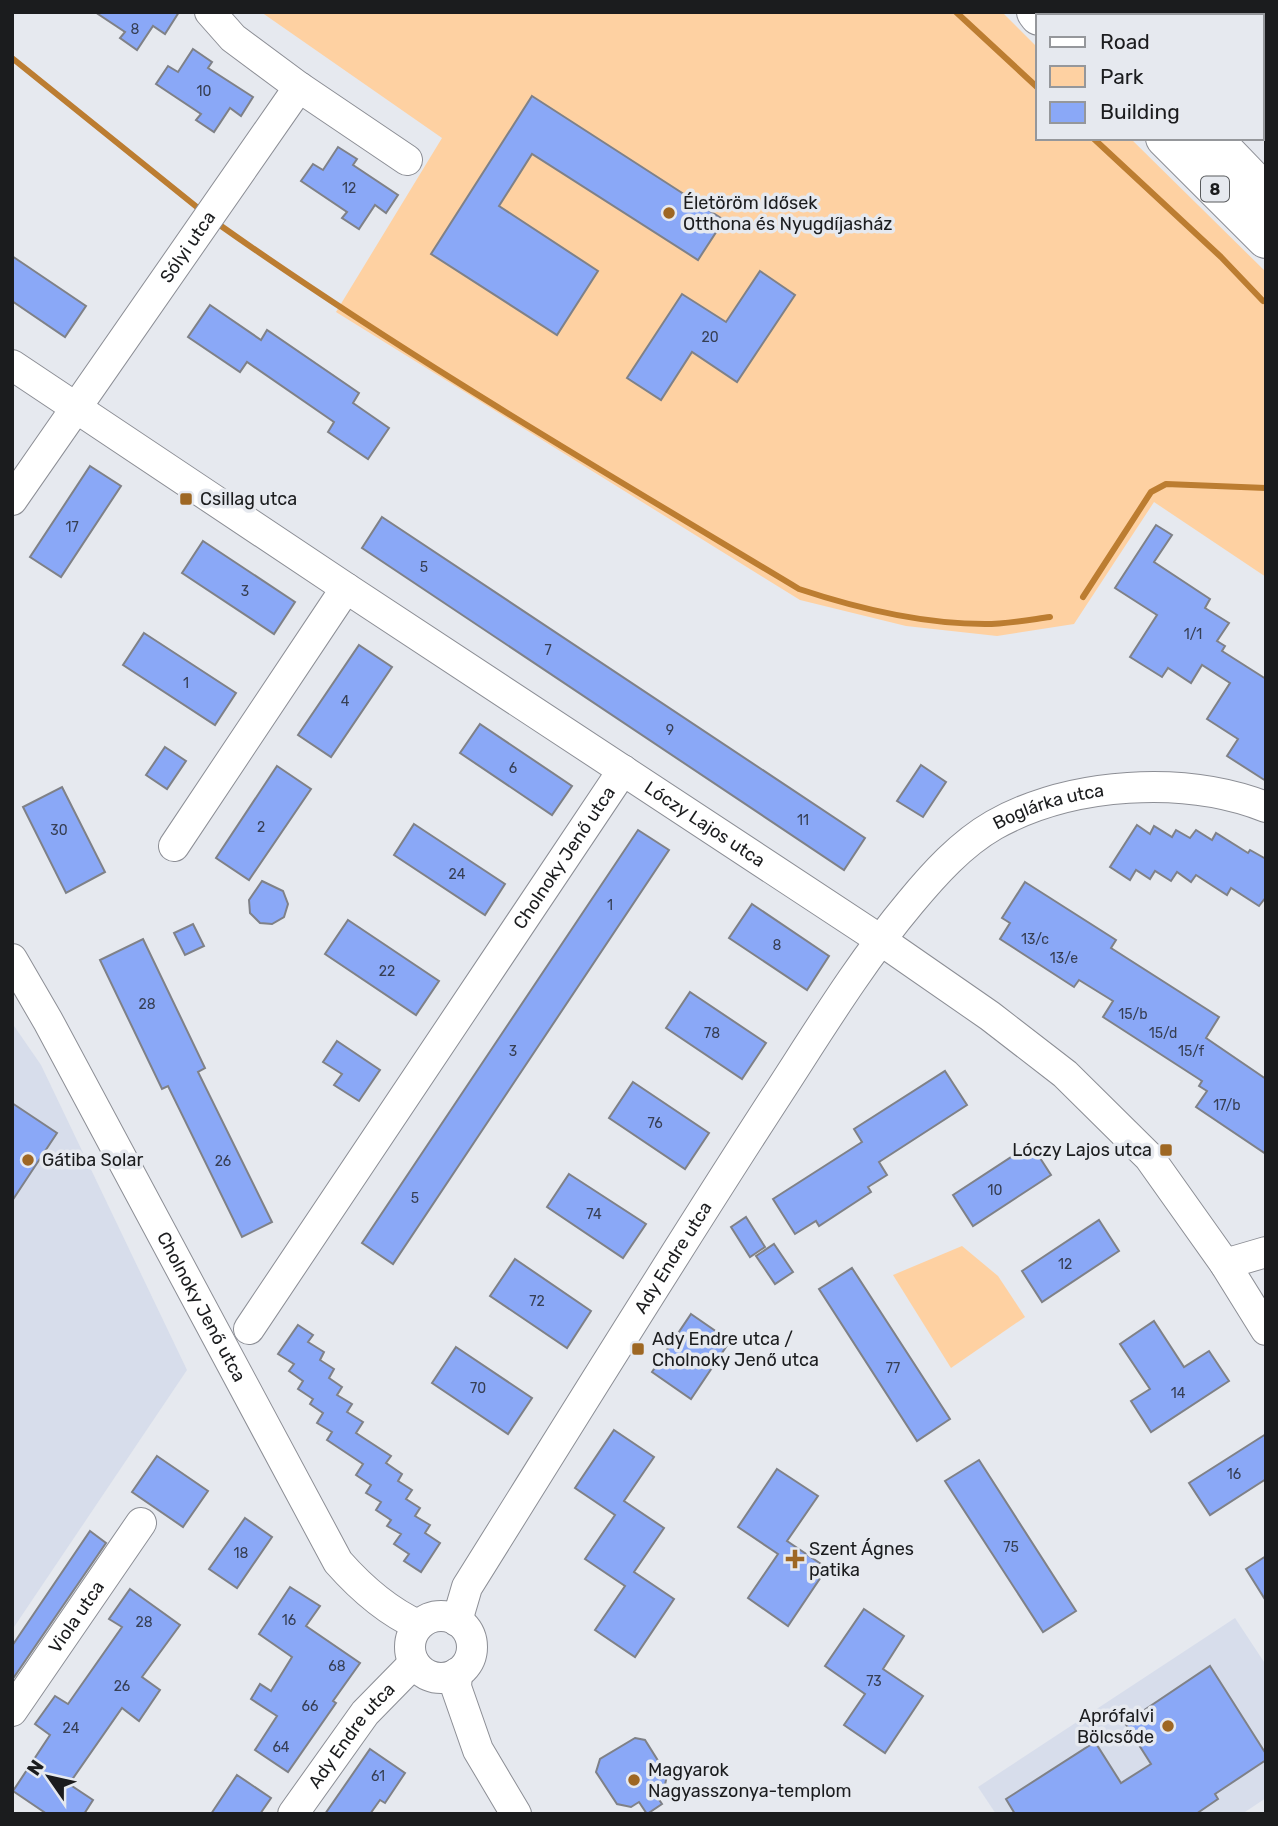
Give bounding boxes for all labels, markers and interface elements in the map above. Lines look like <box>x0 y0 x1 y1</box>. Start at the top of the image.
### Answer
legend <box>1036 14 1264 140</box>
house number: 8 <box>131 21 140 38</box>
text: Road <box>1100 29 1150 54</box>
text: Park <box>1100 64 1144 89</box>
house number: 10 <box>197 83 212 100</box>
text: Building <box>1100 99 1180 124</box>
road number: 8 <box>1201 176 1229 202</box>
house number: 12 <box>342 180 356 197</box>
place label: Életöröm Idősek Otthona és Nyugdíjasház <box>683 192 893 235</box>
marker: Életöröm Idősek Otthona és Nyugdíjasház <box>661 205 677 221</box>
street label: Sólyi utca <box>155 207 220 287</box>
house number: 20 <box>701 329 719 346</box>
place label: Csillag utca <box>200 488 297 510</box>
marker: Csillag utca <box>178 491 194 507</box>
house number: 17 <box>65 519 79 536</box>
house number: 5 <box>420 559 428 576</box>
house number: 3 <box>241 583 249 600</box>
house number: 1/1 <box>1184 626 1202 643</box>
house number: 7 <box>544 642 552 659</box>
house number: 1 <box>183 675 189 692</box>
house number: 4 <box>341 693 350 710</box>
house number: 9 <box>666 722 674 739</box>
house number: 6 <box>509 760 517 777</box>
street label: Lóczy Lajos utca <box>640 777 769 872</box>
street label: Boglárka utca <box>989 779 1105 835</box>
street label: Cholnoky Jenő utca <box>509 782 620 933</box>
house number: 11 <box>797 812 809 829</box>
house number: 2 <box>257 819 265 836</box>
house number: 30 <box>50 822 68 839</box>
house number: 24 <box>449 866 466 883</box>
house number: 1 <box>607 897 613 914</box>
house number: 13/c <box>1021 931 1049 948</box>
house number: 8 <box>773 937 782 954</box>
house number: 13/e <box>1050 950 1078 967</box>
house number: 22 <box>379 963 395 980</box>
house number: 28 <box>138 996 156 1013</box>
house number: 15/b <box>1118 1006 1148 1023</box>
house number: 78 <box>704 1025 720 1042</box>
house number: 15/d <box>1149 1025 1177 1042</box>
house number: 3 <box>509 1043 517 1060</box>
house number: 15/f <box>1178 1043 1205 1060</box>
house number: 17/b <box>1213 1097 1241 1114</box>
house number: 76 <box>647 1115 663 1132</box>
place label: Lóczy Lajos utca <box>1012 1139 1152 1161</box>
marker: Lóczy Lajos utca <box>1158 1142 1174 1158</box>
place label: Gátiba Solar <box>42 1149 143 1171</box>
marker: Gátiba Solar <box>20 1152 36 1168</box>
house number: 26 <box>215 1153 231 1170</box>
house number: 10 <box>988 1182 1003 1199</box>
house number: 5 <box>411 1190 419 1207</box>
street label: Ady Endre utca <box>630 1198 717 1318</box>
house number: 74 <box>586 1206 602 1223</box>
street label: Cholnoky Jenő utca <box>152 1228 250 1386</box>
house number: 12 <box>1058 1256 1072 1273</box>
house number: 72 <box>529 1293 545 1310</box>
place label: Ady Endre utca / Cholnoky Jenő utca <box>652 1328 819 1371</box>
marker: Ady Endre utca / Cholnoky Jenő utca <box>630 1341 646 1357</box>
house number: 77 <box>886 1360 900 1377</box>
house number: 70 <box>470 1380 486 1397</box>
house number: 14 <box>1171 1385 1186 1402</box>
house number: 16 <box>1227 1466 1241 1483</box>
place label: Szent Ágnes patika <box>809 1538 914 1581</box>
house number: 75 <box>1003 1539 1019 1556</box>
house number: 18 <box>234 1545 249 1562</box>
marker: Szent Ágnes patika <box>787 1551 803 1567</box>
street label: Viola utca <box>44 1577 109 1657</box>
house number: 16 <box>282 1612 296 1629</box>
house number: 28 <box>135 1614 153 1631</box>
house number: 68 <box>328 1658 346 1675</box>
house number: 73 <box>866 1673 882 1690</box>
house number: 26 <box>114 1678 130 1695</box>
street label: Ady Endre utca <box>304 1678 399 1793</box>
house number: 66 <box>302 1698 318 1715</box>
place label: Aprófalvi Bölcsőde <box>1077 1705 1154 1748</box>
marker: Aprófalvi Bölcsőde <box>1160 1718 1176 1734</box>
house number: 24 <box>63 1720 80 1737</box>
house number: 64 <box>272 1739 290 1756</box>
north arrow <box>14 1742 84 1812</box>
text: N <box>22 1756 49 1780</box>
place label: Magyarok Nagyasszonya-templom <box>648 1759 852 1802</box>
house number: 61 <box>371 1768 385 1785</box>
marker: Magyarok Nagyasszonya-templom <box>626 1772 642 1788</box>

